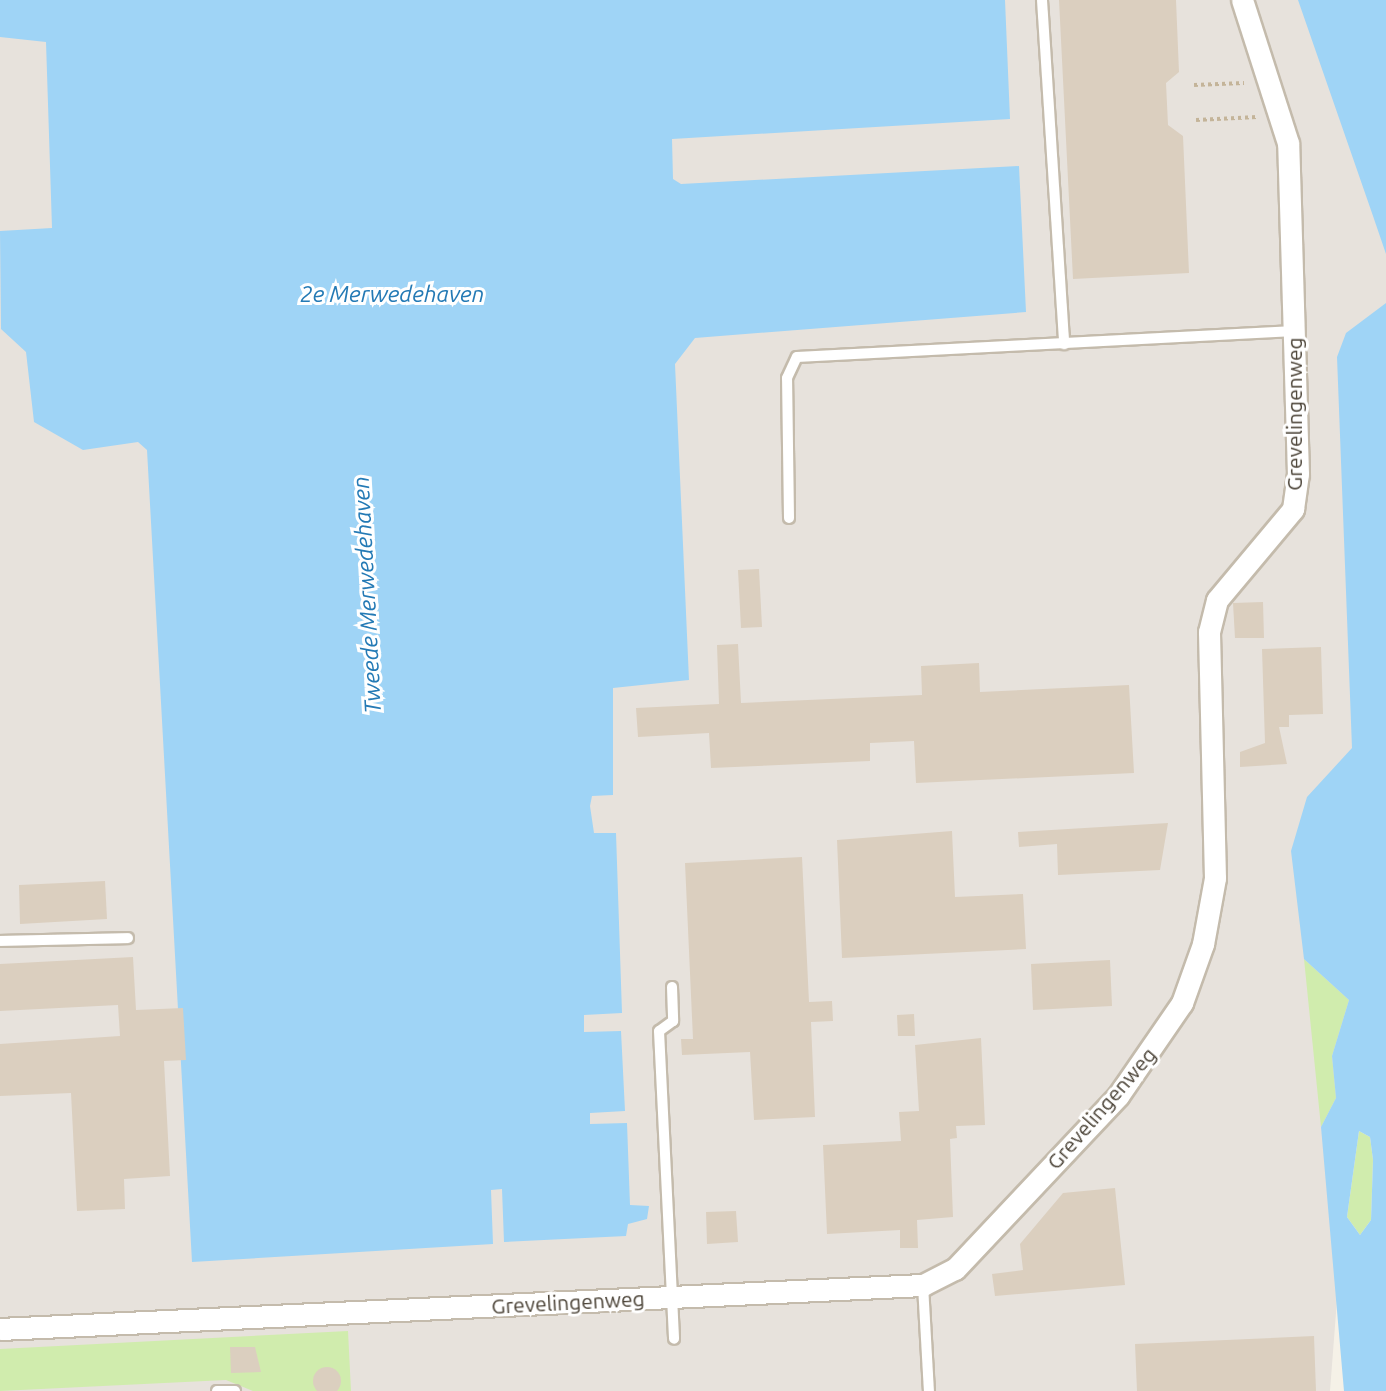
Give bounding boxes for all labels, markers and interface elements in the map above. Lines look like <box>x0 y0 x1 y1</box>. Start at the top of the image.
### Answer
water label: 2e Merwedehaven <box>300 280 484 308</box>
street label: Grevelingenweg <box>1281 337 1307 491</box>
water label: Tweede Merwedehaven <box>347 476 387 714</box>
street label: Grevelingenweg <box>1041 1042 1161 1174</box>
street label: Grevelingenweg <box>491 1285 645 1319</box>

